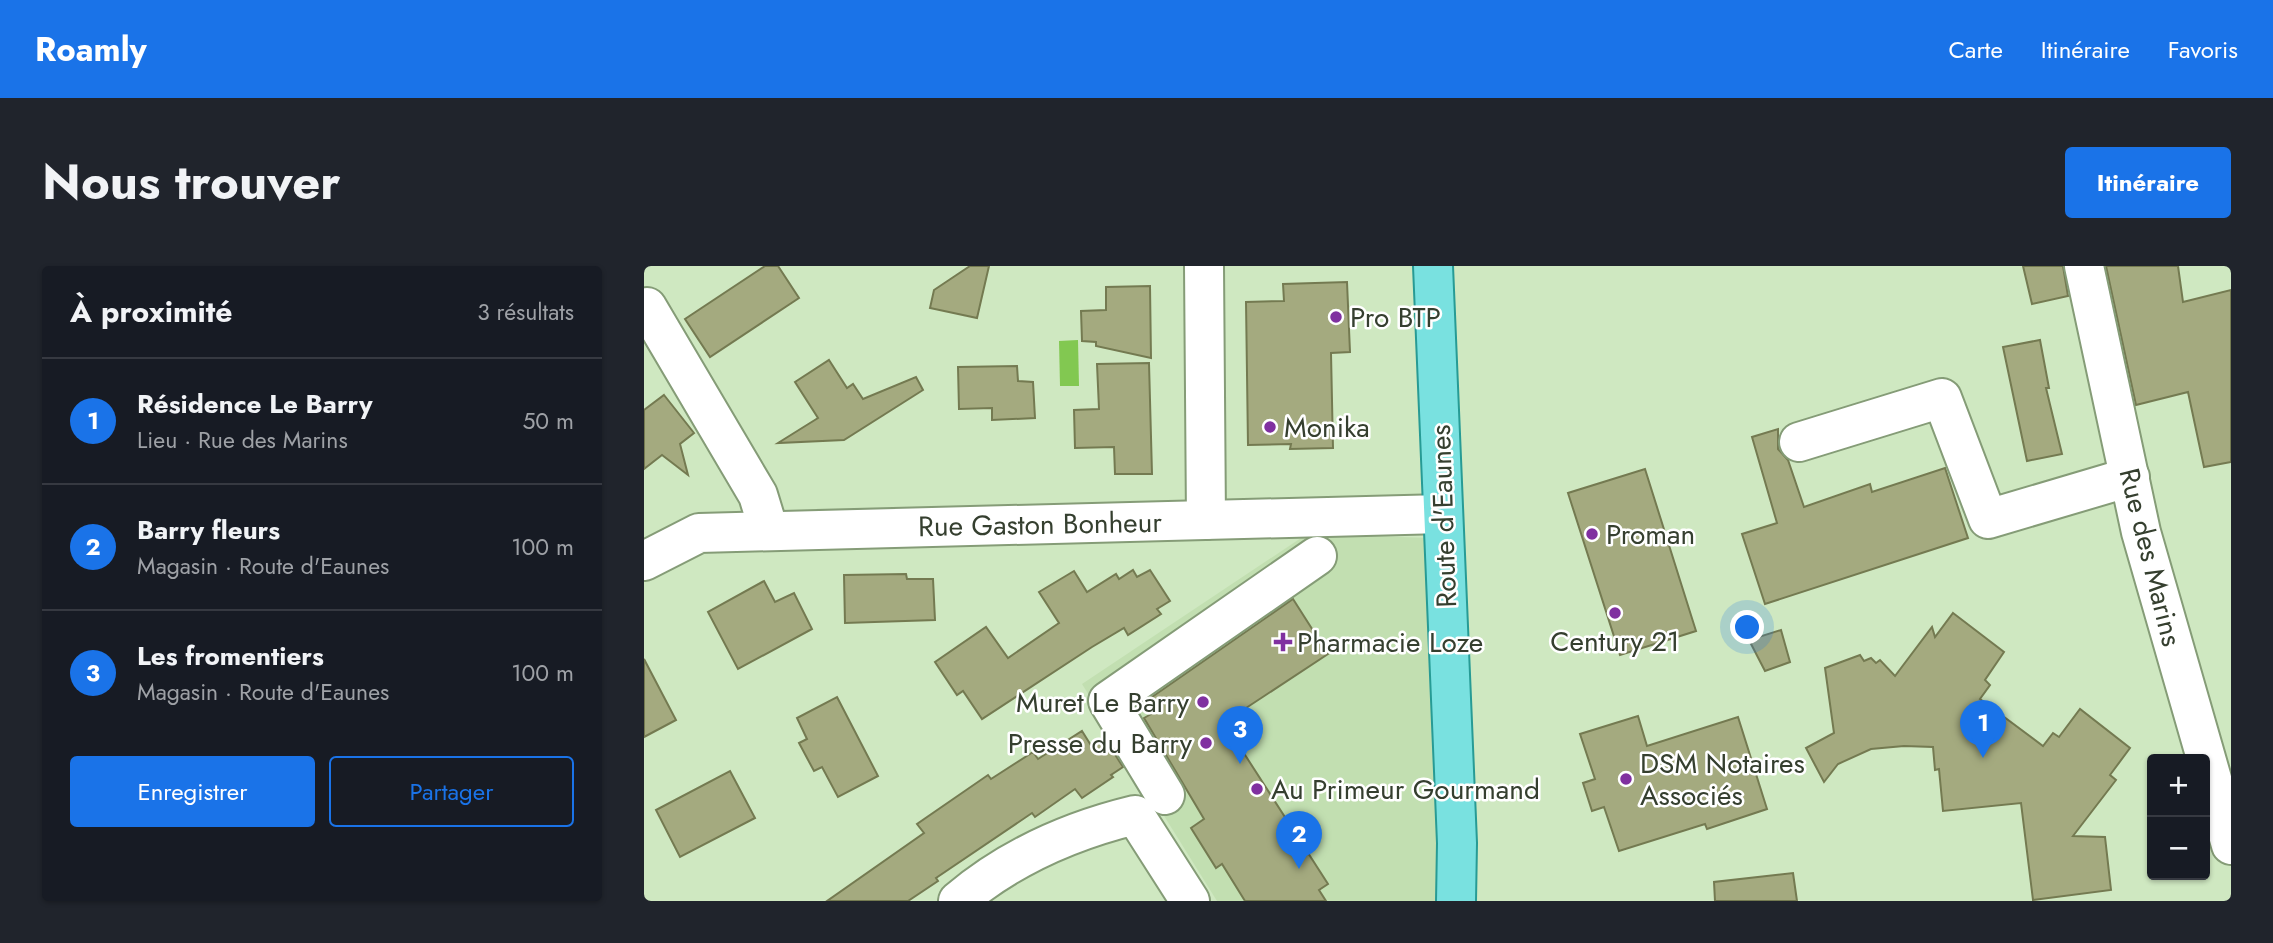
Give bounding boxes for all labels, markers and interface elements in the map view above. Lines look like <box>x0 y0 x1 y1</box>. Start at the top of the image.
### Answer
text: Roamly <box>35 26 147 73</box>
text: Carte <box>1948 32 2003 67</box>
text: Itinéraire <box>2041 32 2130 67</box>
text: Favoris <box>2168 32 2238 67</box>
text: Nous trouver <box>42 147 340 217</box>
button: Itinéraire <box>2065 147 2231 218</box>
text: À proximité <box>70 290 233 333</box>
text: 3 résultats <box>477 295 574 329</box>
place label: Pro BTP <box>1350 297 1441 338</box>
marker: Pro BTP <box>1328 309 1344 325</box>
text: Résidence Le Barry <box>137 385 373 423</box>
text: 1 <box>87 404 99 438</box>
text: 50 m <box>522 404 574 438</box>
place label: Monika <box>1284 407 1370 448</box>
marker: Monika <box>1262 419 1278 435</box>
text: Lieu · Rue des Marins <box>137 423 348 457</box>
street label: Route d'Eaunes <box>1420 424 1467 608</box>
street label: Rue des Marins <box>2109 464 2192 651</box>
street label: Rue Gaston Bonheur <box>918 502 1163 547</box>
text: Barry fleurs <box>137 511 280 549</box>
place label: Proman <box>1606 514 1695 555</box>
marker: Proman <box>1584 526 1600 542</box>
text: 2 <box>85 530 101 564</box>
text: 100 m <box>511 530 574 564</box>
text: Magasin · Route d'Eaunes <box>137 549 389 583</box>
marker: Century 21 <box>1607 605 1623 621</box>
your location <box>1730 610 1764 644</box>
place label: Century 21 <box>1550 621 1680 662</box>
place label: Pharmacie Loze <box>1297 622 1483 663</box>
marker: Pharmacie Loze <box>1275 634 1291 650</box>
text: Les fromentiers <box>137 637 324 675</box>
text: 3 <box>86 656 100 690</box>
text: 100 m <box>511 656 574 690</box>
text: Magasin · Route d'Eaunes <box>137 675 389 709</box>
place label: Muret Le Barry <box>1016 682 1190 723</box>
marker: Muret Le Barry <box>1195 694 1211 710</box>
pin: 1 <box>1960 700 2006 758</box>
pin: 3 <box>1217 706 1263 764</box>
place label: Presse du Barry <box>1008 723 1193 764</box>
marker: Presse du Barry <box>1198 735 1214 751</box>
place label: DSM Notaires Associés <box>1640 743 1805 816</box>
map controls <box>2147 754 2210 880</box>
button: + <box>2147 754 2210 817</box>
button: Enregistrer <box>70 756 315 827</box>
button: Partager <box>329 756 574 827</box>
place label: Au Primeur Gourmand <box>1271 769 1540 810</box>
marker: DSM Notaires Associés <box>1618 771 1634 787</box>
marker: Au Primeur Gourmand <box>1249 781 1265 797</box>
pin: 2 <box>1276 811 1322 869</box>
button: − <box>2147 817 2210 880</box>

